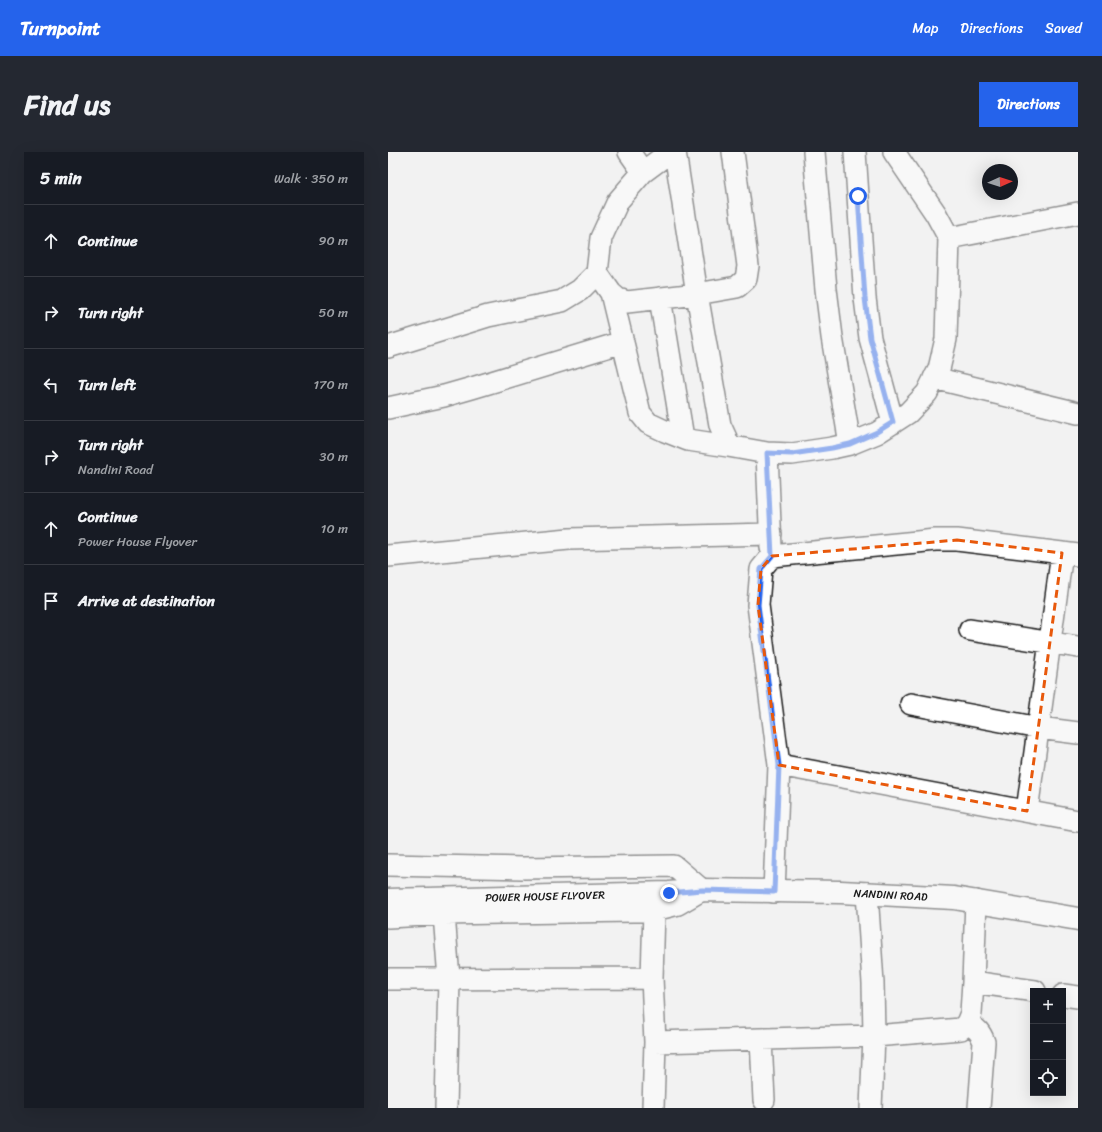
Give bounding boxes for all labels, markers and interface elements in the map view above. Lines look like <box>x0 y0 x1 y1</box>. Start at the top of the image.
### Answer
text: Turnpoint <box>20 12 101 45</box>
text: Map <box>912 16 938 41</box>
text: Directions <box>960 16 1023 41</box>
text: Saved <box>1045 16 1082 41</box>
text: Find us <box>24 80 111 129</box>
button: Directions <box>979 82 1078 127</box>
text: 5 min <box>40 163 82 193</box>
north arrow <box>982 164 1018 200</box>
text: Walk · 350 m <box>274 167 348 190</box>
route start <box>849 187 867 205</box>
text: Continue <box>78 228 138 254</box>
text: 90 m <box>318 229 348 252</box>
icon: ahead <box>40 230 62 252</box>
text: Turn right <box>78 300 143 326</box>
text: 50 m <box>318 301 348 324</box>
icon: right <box>40 302 62 324</box>
text: Turn left <box>78 372 136 398</box>
text: 170 m <box>313 373 348 396</box>
icon: left <box>40 374 62 396</box>
text: Turn right <box>78 432 143 458</box>
text: 30 m <box>319 445 348 468</box>
icon: right <box>40 446 62 468</box>
text: Nandini Road <box>78 458 153 481</box>
text: Continue <box>78 504 138 530</box>
text: 10 m <box>321 517 348 540</box>
icon: ahead <box>40 518 62 540</box>
text: Power House Flyover <box>78 530 197 553</box>
text: Arrive at destination <box>78 588 215 614</box>
icon: arrive <box>40 590 62 612</box>
route end <box>660 884 678 902</box>
street label: NANDINI ROAD <box>853 884 929 907</box>
street label: POWER HOUSE FLYOVER <box>485 886 605 908</box>
map controls <box>1030 988 1066 1096</box>
button: + <box>1030 988 1066 1024</box>
button: − <box>1030 1024 1066 1060</box>
button: locate <box>1030 1060 1066 1096</box>

